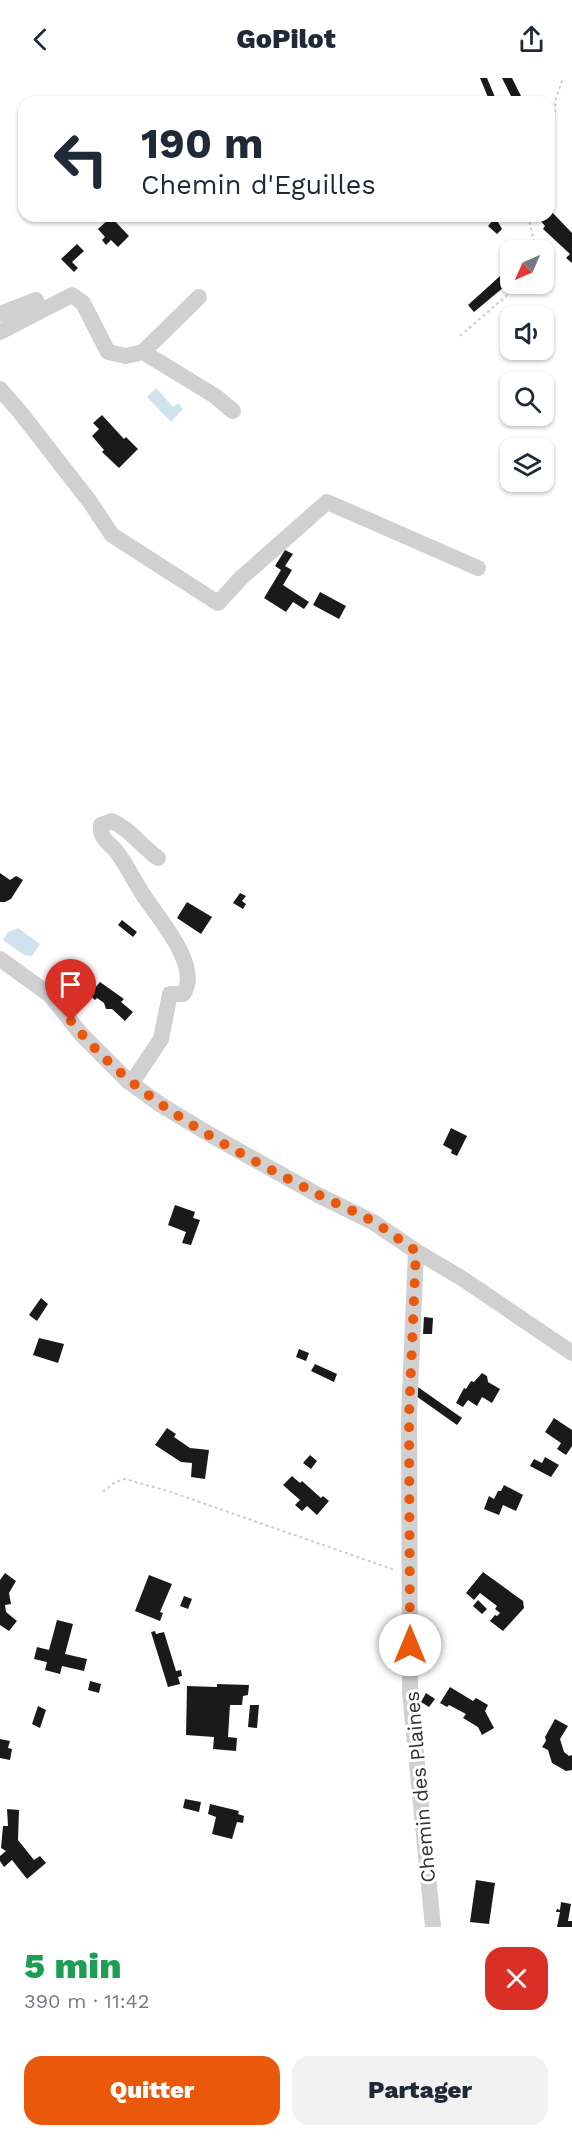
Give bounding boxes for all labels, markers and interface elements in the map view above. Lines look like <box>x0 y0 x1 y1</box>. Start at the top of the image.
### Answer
icon: back <box>24 23 57 56</box>
text: GoPilot <box>236 23 336 55</box>
icon: share <box>515 23 548 56</box>
text: 190 m <box>141 119 264 168</box>
icon: left <box>42 120 120 198</box>
text: Chemin d'Eguilles <box>141 169 376 201</box>
north arrow <box>500 240 554 294</box>
map controls <box>500 240 554 492</box>
button: sound <box>500 306 554 360</box>
button: search <box>500 372 554 426</box>
button: layers <box>500 438 554 492</box>
pin <box>45 959 96 1021</box>
icon: arrive <box>54 968 87 1001</box>
position arrow <box>378 1613 442 1677</box>
street label: Chemin des Plaines <box>400 1690 440 1884</box>
text: 5 min <box>24 1945 121 1987</box>
button: close <box>485 1947 548 2010</box>
text: 390 m · 11:42 <box>24 1989 149 2013</box>
button: Quitter <box>24 2056 280 2125</box>
button: Partager <box>292 2056 548 2125</box>

